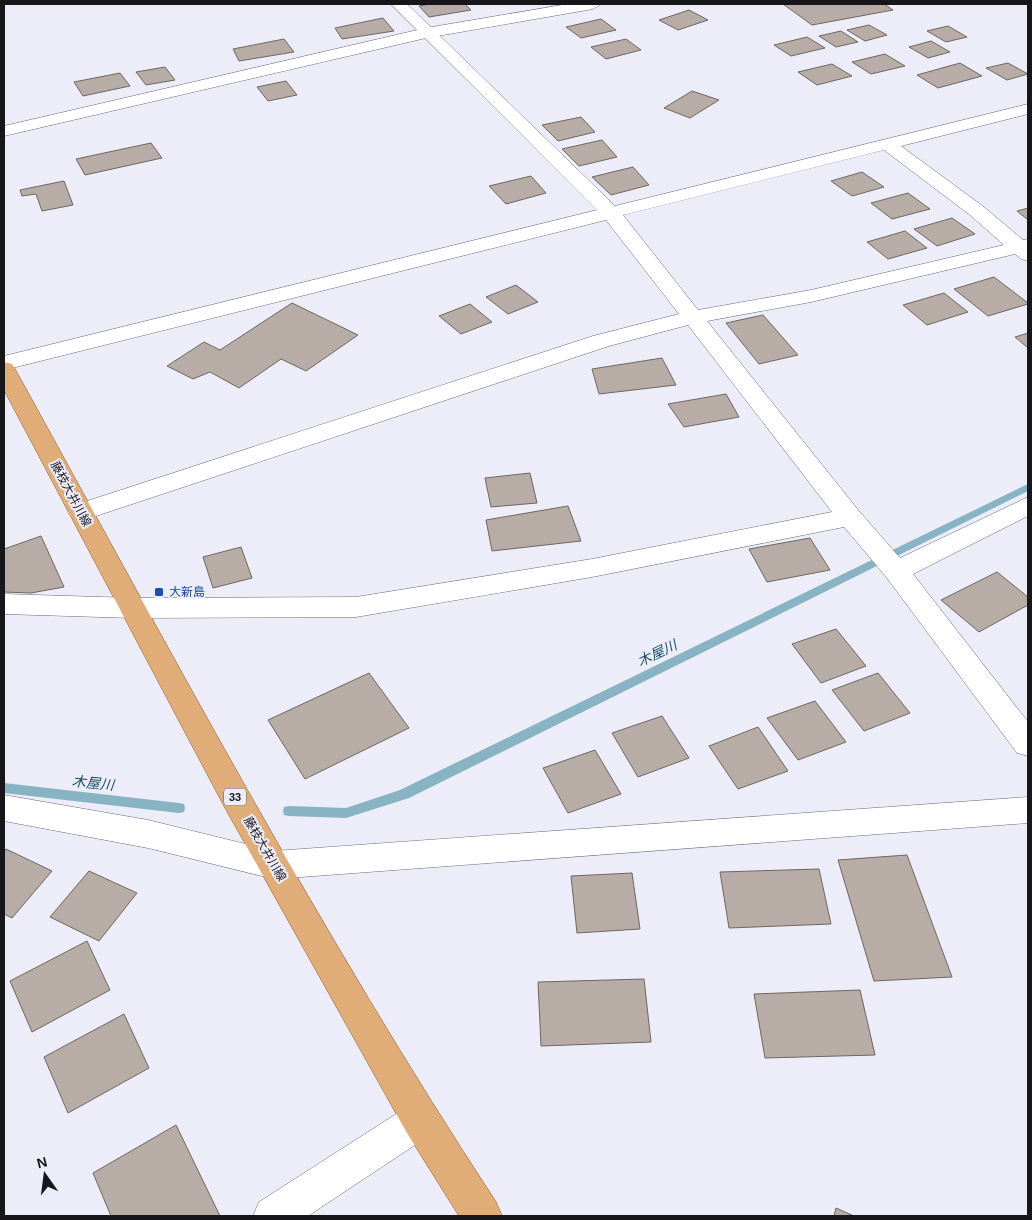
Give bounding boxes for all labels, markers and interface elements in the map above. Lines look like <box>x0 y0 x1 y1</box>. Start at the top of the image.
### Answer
street label: 藤枝大井川線 <box>48 459 94 529</box>
place label: 大新島 <box>169 585 205 599</box>
marker: 大新島 <box>153 586 165 598</box>
water label: 木屋川 <box>635 636 681 669</box>
water label: 木屋川 <box>71 773 117 793</box>
road number: 33 <box>224 789 246 806</box>
street label: 藤枝大井川線 <box>241 814 289 884</box>
north arrow <box>20 1150 70 1200</box>
text: N <box>35 1153 49 1171</box>

